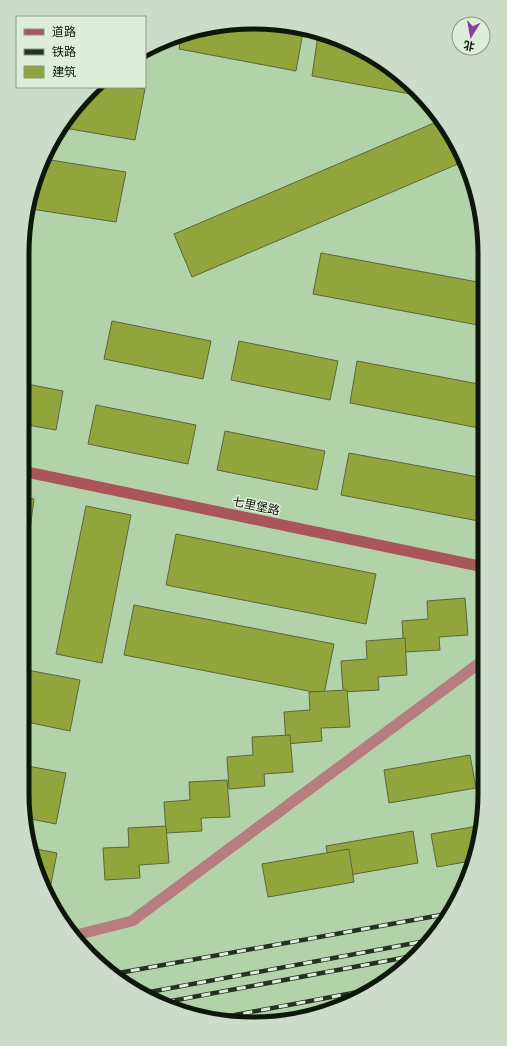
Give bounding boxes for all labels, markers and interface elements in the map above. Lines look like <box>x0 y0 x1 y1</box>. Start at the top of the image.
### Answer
legend <box>16 16 146 88</box>
north arrow <box>451 16 491 56</box>
text: 道路 <box>52 24 76 40</box>
text: 北 <box>462 38 476 54</box>
text: 铁路 <box>52 44 76 60</box>
text: 建筑 <box>52 64 76 80</box>
street label: 七里堡路 <box>231 493 281 519</box>

